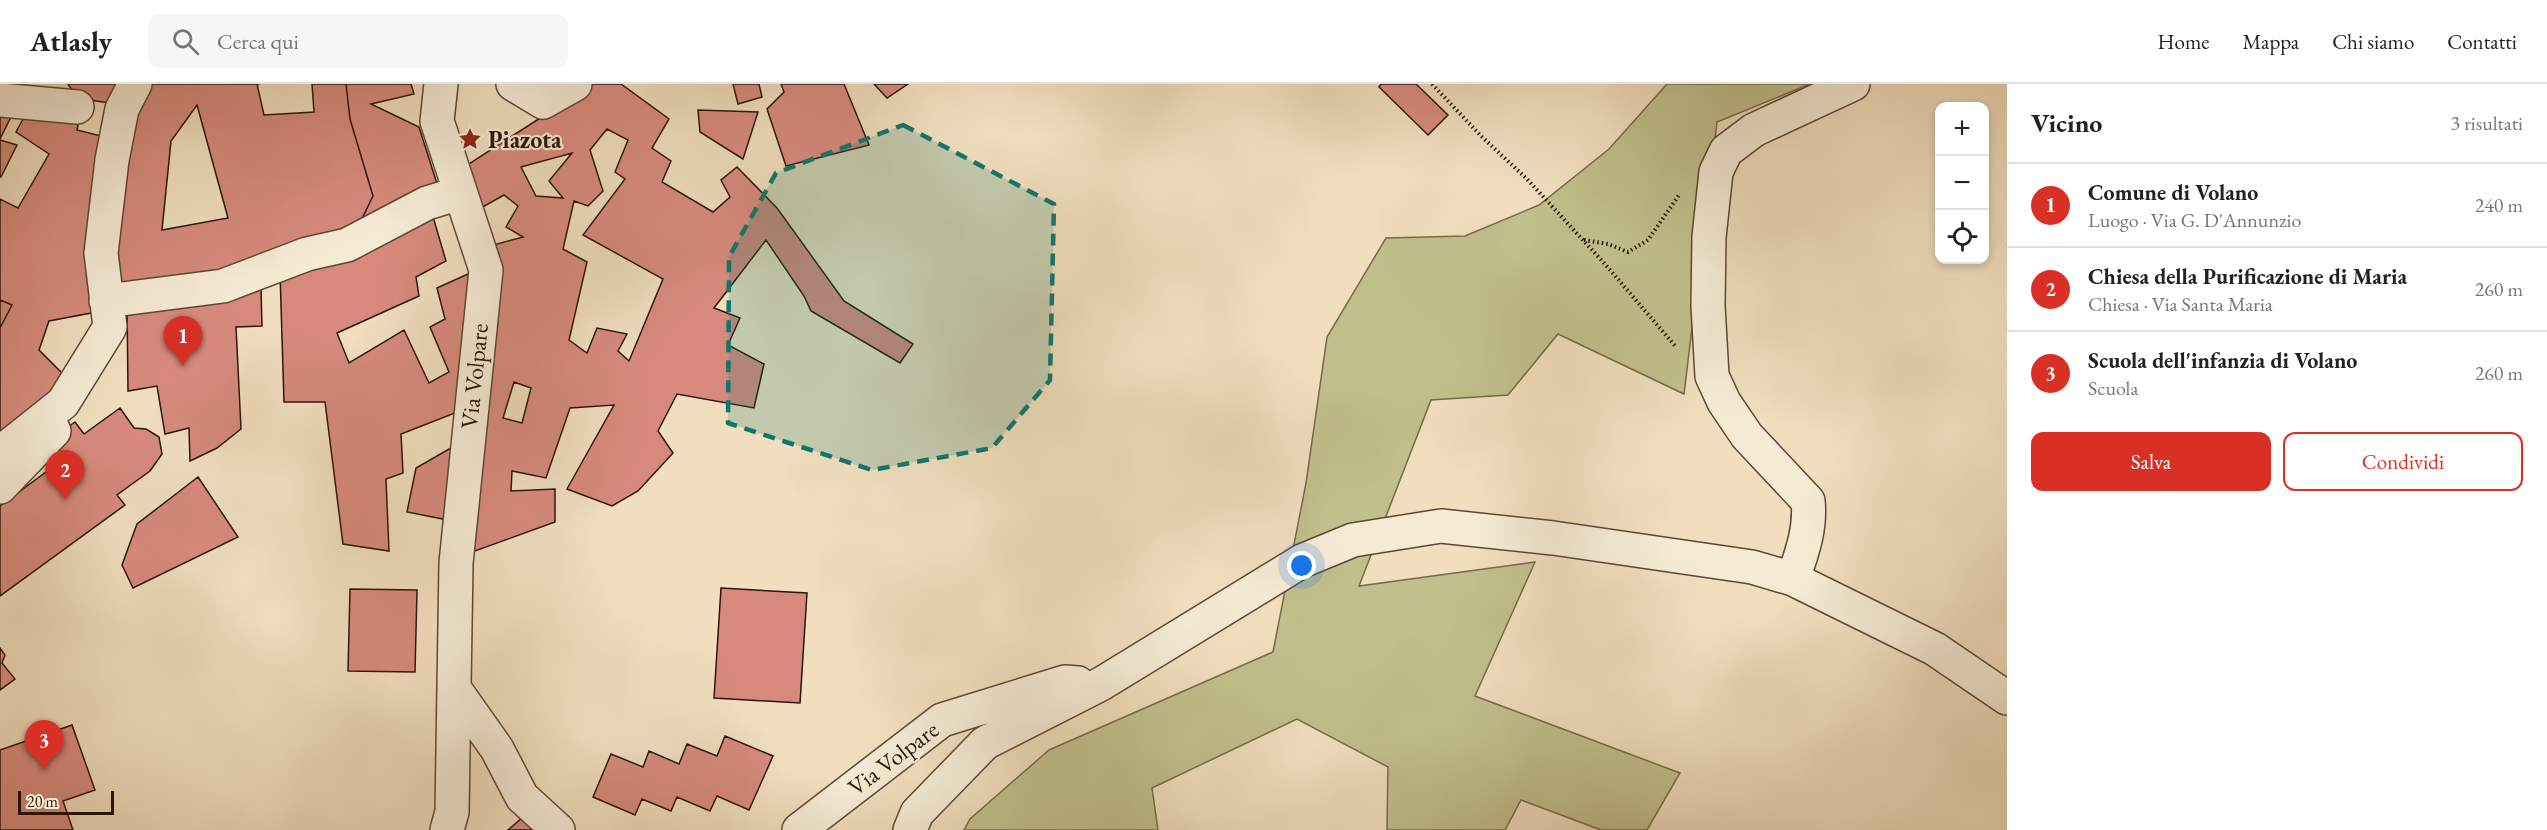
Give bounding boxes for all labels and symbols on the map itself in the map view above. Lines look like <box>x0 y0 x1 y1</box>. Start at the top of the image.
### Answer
place label: Piazota <box>488 124 562 155</box>
place icon: Piazota <box>457 126 483 152</box>
pin: 1 <box>164 316 202 366</box>
street label: Via Volpare <box>453 322 495 430</box>
pin: 2 <box>46 450 84 500</box>
your location <box>1287 551 1316 580</box>
street label: Via Volpare <box>841 714 945 802</box>
pin: 3 <box>24 720 63 770</box>
scale bar <box>18 788 114 816</box>

